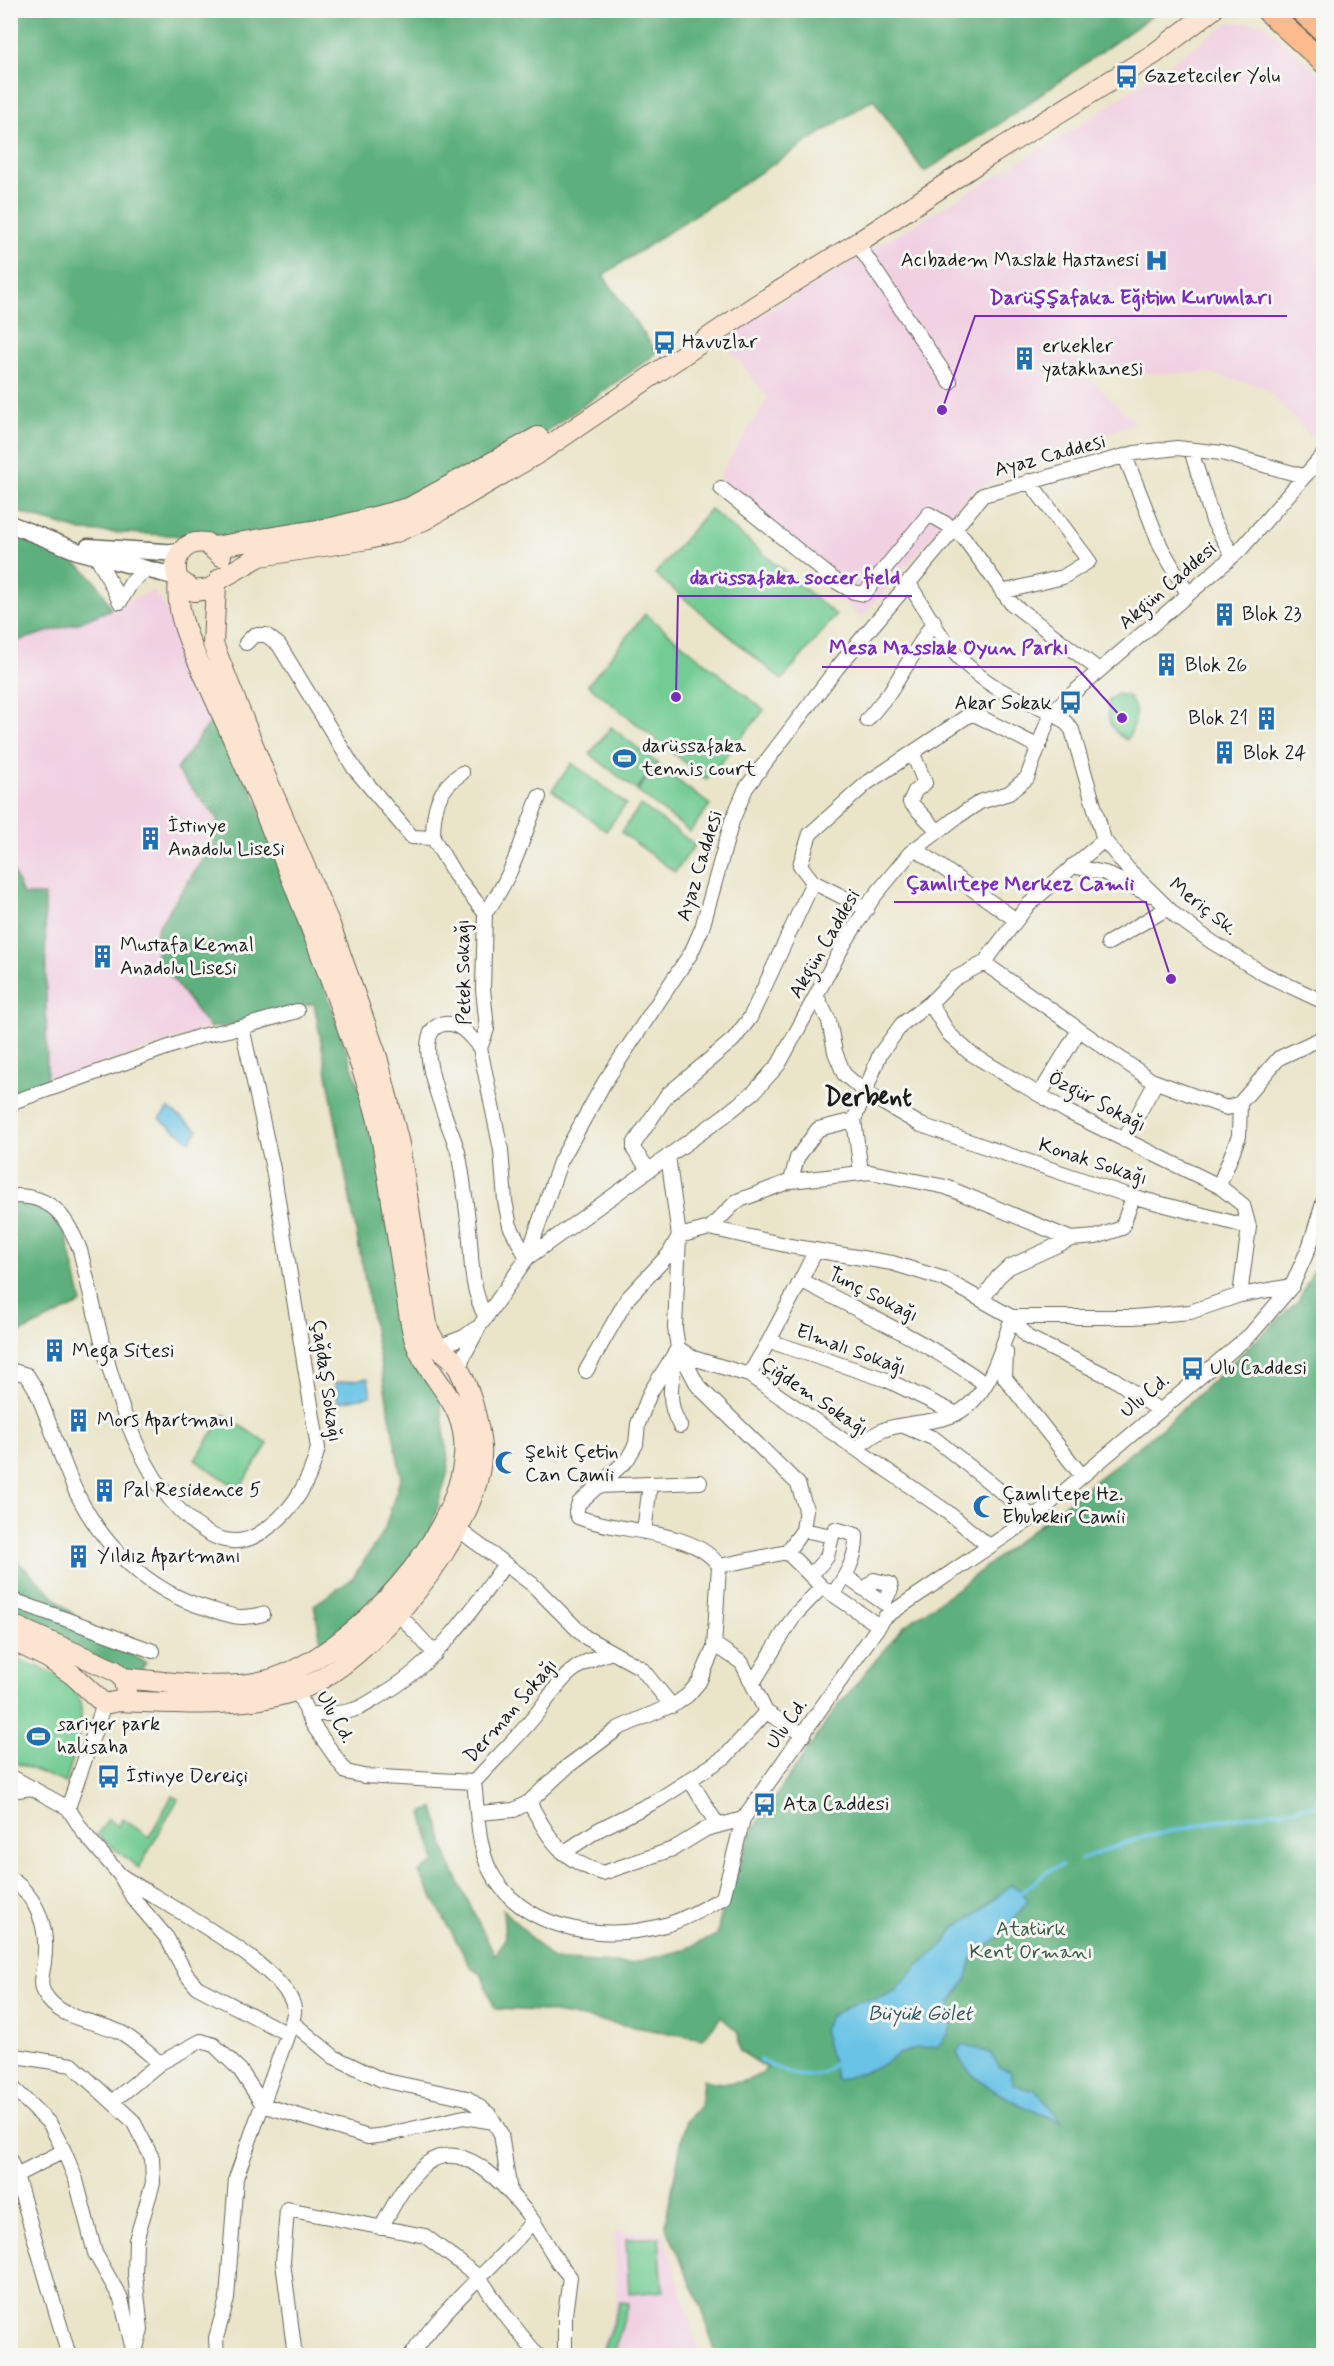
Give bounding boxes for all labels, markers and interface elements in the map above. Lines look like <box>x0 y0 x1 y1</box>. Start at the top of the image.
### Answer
bus stop icon: Gazeteciler Yolu <box>1113 63 1139 89</box>
place label: Gazeteciler Yolu <box>1144 63 1280 90</box>
place label: Acıbadem Maslak Hastanesi <box>901 247 1139 274</box>
hospital icon: Acıbadem Maslak Hastanesi <box>1144 247 1170 273</box>
callout: Darüşşafaka Eğitim Kurumları <box>975 277 1287 316</box>
text: Darüşşafaka Eğitim Kurumları <box>989 284 1273 312</box>
bus stop icon: Havuzlar <box>651 329 677 355</box>
place label: Havuzlar <box>682 329 758 356</box>
place label: erkekler yatakhanesi <box>1042 333 1143 383</box>
building icon: erkekler yatakhanesi <box>1011 345 1037 371</box>
street label: Ayaz Caddesi <box>991 428 1109 484</box>
street label: Akgün Caddesi <box>1113 536 1224 638</box>
callout: darüssafaka soccer field <box>678 557 912 596</box>
text: darüssafaka soccer field <box>690 564 900 592</box>
building icon: Blok 23 <box>1211 601 1237 627</box>
place label: Blok 23 <box>1242 601 1302 628</box>
callout: Mesa Masslak Oyun Parkı <box>822 628 1076 667</box>
text: Mesa Masslak Oyun Parkı <box>829 634 1069 662</box>
building icon: Blok 26 <box>1154 652 1180 678</box>
place label: Blok 26 <box>1185 652 1247 679</box>
place label: Akar Sokak <box>955 690 1052 717</box>
bus stop icon: Akar Sokak <box>1057 690 1083 716</box>
place label: Blok 21 <box>1188 705 1248 732</box>
building icon: Blok 21 <box>1253 705 1279 731</box>
place label: darüssafaka tennis court <box>641 733 756 783</box>
building icon: Blok 24 <box>1212 740 1238 766</box>
place label: Blok 24 <box>1243 740 1306 767</box>
sports icon: darüssafaka tennis court <box>611 745 637 771</box>
street label: Ayaz Caddesi <box>670 807 730 925</box>
place label: İstinye Anadolu Lisesi <box>168 813 285 863</box>
building icon: İstinye Anadolu Lisesi <box>137 825 163 851</box>
callout: Çamlıtepe Merkez Camii <box>894 863 1146 902</box>
text: Çamlıtepe Merkez Camii <box>906 870 1134 898</box>
street label: Meriç Sk. <box>1163 872 1243 942</box>
street label: Akgün Caddesi <box>783 884 869 1005</box>
street label: Petek Sokağı <box>450 919 478 1025</box>
place label: Mustafa Kemal Anadolu Lisesi <box>120 932 254 982</box>
building icon: Mustafa Kemal Anadolu Lisesi <box>89 943 115 969</box>
street label: Özgür Sokağı <box>1042 1065 1151 1141</box>
district label: Derbent <box>824 1081 912 1115</box>
street label: Konak Sokağı <box>1035 1132 1151 1192</box>
street label: Tunç Sokağı <box>823 1261 923 1329</box>
street label: Çağdaş Sokağı <box>304 1318 348 1444</box>
street label: Elmalı Sokağı <box>792 1318 910 1382</box>
building icon: Mega Sitesi <box>41 1338 67 1364</box>
place label: Mega Sitesi <box>72 1338 175 1367</box>
street label: Çiğdem Sokağı <box>754 1351 874 1443</box>
bus stop icon: Ulu Caddesi <box>1179 1355 1205 1381</box>
place label: Ulu Caddesi <box>1210 1355 1307 1382</box>
street label: Ulu Cd. <box>1115 1367 1175 1425</box>
building icon: Mors Apartmanı <box>66 1407 92 1433</box>
place label: Mors Apartmanı <box>97 1407 234 1435</box>
place label: Şehit Çetin Can Camii <box>525 1439 619 1489</box>
mosque icon: Şehit Çetin Can Camii <box>494 1450 520 1476</box>
building icon: Pal Residence 5 <box>92 1477 118 1503</box>
place label: Pal Residence 5 <box>123 1477 261 1504</box>
place label: Çamlıtepe Hz. Ebubekir Camii <box>1002 1481 1126 1531</box>
mosque icon: Çamlıtepe Hz. Ebubekir Camii <box>971 1493 997 1519</box>
building icon: Yıldız Apartmanı <box>66 1543 92 1569</box>
place label: Yıldız Apartmanı <box>97 1543 241 1571</box>
street label: Derman Sokağı <box>458 1653 564 1769</box>
street label: Ulu Cd. <box>309 1686 361 1748</box>
street label: Ulu Cd. <box>760 1693 814 1755</box>
place label: sariyer park halisaha <box>57 1711 160 1761</box>
sports icon: sariyer park halisaha <box>26 1723 52 1749</box>
bus stop icon: İstinye Dereiçi <box>95 1763 121 1789</box>
place label: İstinye Dereiçi <box>126 1763 248 1790</box>
bus stop icon: Ata Caddesi <box>752 1791 778 1817</box>
place label: Ata Caddesi <box>783 1791 889 1818</box>
park label: Atatürk Kent Ormanı <box>969 1916 1093 1966</box>
water label: Büyük Gölet <box>868 2000 974 2028</box>

